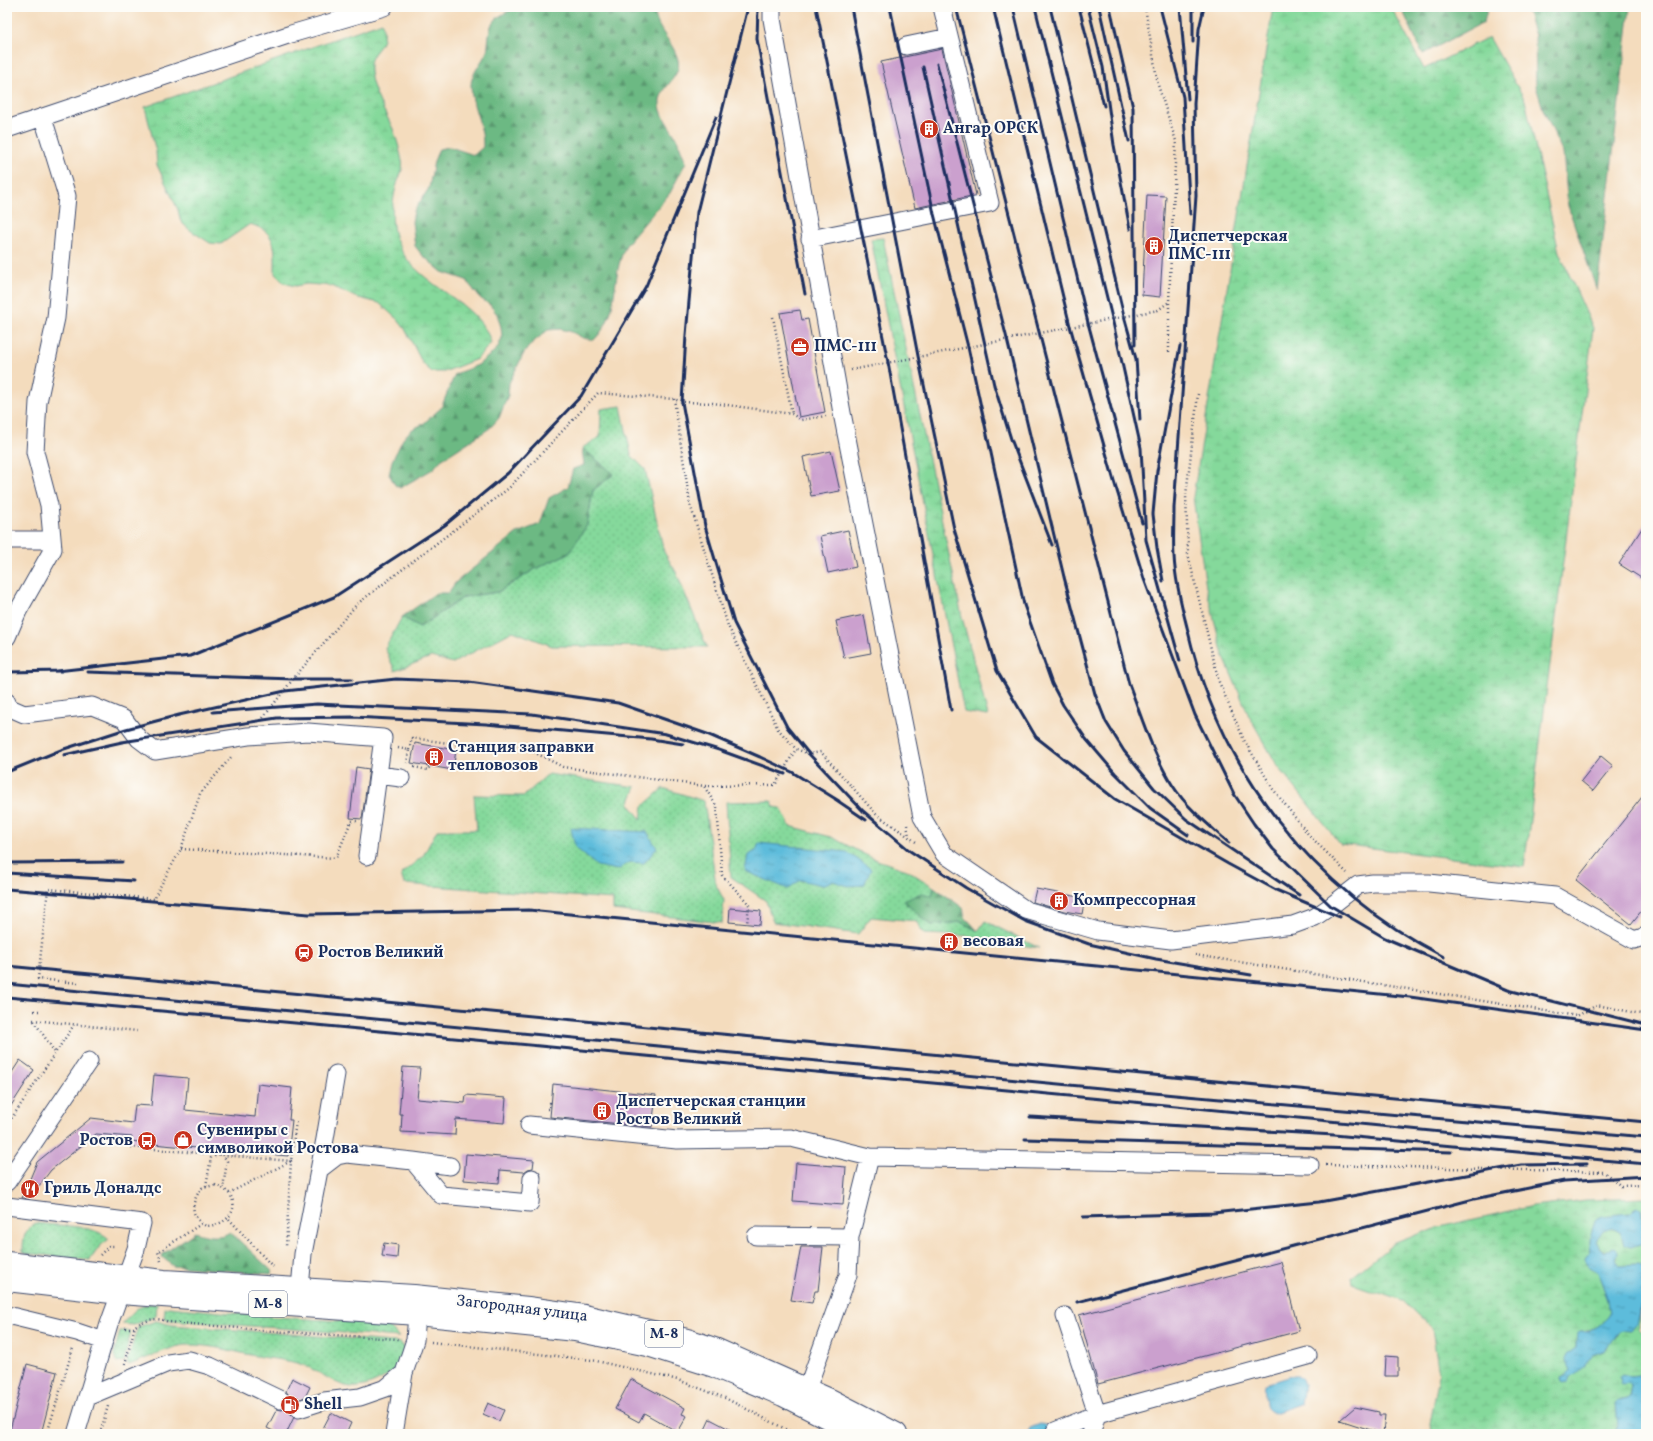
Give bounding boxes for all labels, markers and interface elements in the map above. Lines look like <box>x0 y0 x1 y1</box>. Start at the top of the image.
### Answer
building icon: Ангар ОРСК <box>918 118 940 140</box>
place label: Ангар ОРСК <box>943 118 1039 140</box>
place label: Диспетчерская ПМС-111 <box>1168 226 1288 266</box>
building icon: Диспетчерская ПМС-111 <box>1143 235 1165 257</box>
office icon: ПМС-111 <box>789 336 811 358</box>
place label: ПМС-111 <box>814 336 877 358</box>
place label: Станция заправки тепловозов <box>448 737 594 777</box>
building icon: Станция заправки тепловозов <box>423 746 445 768</box>
building icon: Компрессорная <box>1048 890 1070 912</box>
place label: Компрессорная <box>1073 890 1196 912</box>
building icon: весовая <box>938 931 960 953</box>
place label: весовая <box>963 931 1024 953</box>
station icon: Ростов Великий <box>293 942 315 964</box>
place label: Ростов Великий <box>318 942 444 964</box>
place label: Диспетчерская станции Ростов Великий <box>616 1091 806 1131</box>
building icon: Диспетчерская станции Ростов Великий <box>591 1100 613 1122</box>
place label: Сувениры с символикой Ростова <box>197 1120 359 1160</box>
shop icon: Сувениры с символикой Ростова <box>172 1129 194 1151</box>
place label: Ростов <box>79 1130 133 1152</box>
bus stop icon: Ростов <box>136 1130 158 1152</box>
restaurant icon: Гриль Доналдс <box>19 1178 41 1200</box>
place label: Гриль Доналдс <box>44 1178 162 1200</box>
street label: Загородная улица <box>455 1290 589 1328</box>
road number: М-8 <box>249 1291 287 1317</box>
road number: М-8 <box>645 1321 683 1347</box>
fuel station icon: Shell <box>279 1394 301 1416</box>
place label: Shell <box>304 1394 343 1416</box>

